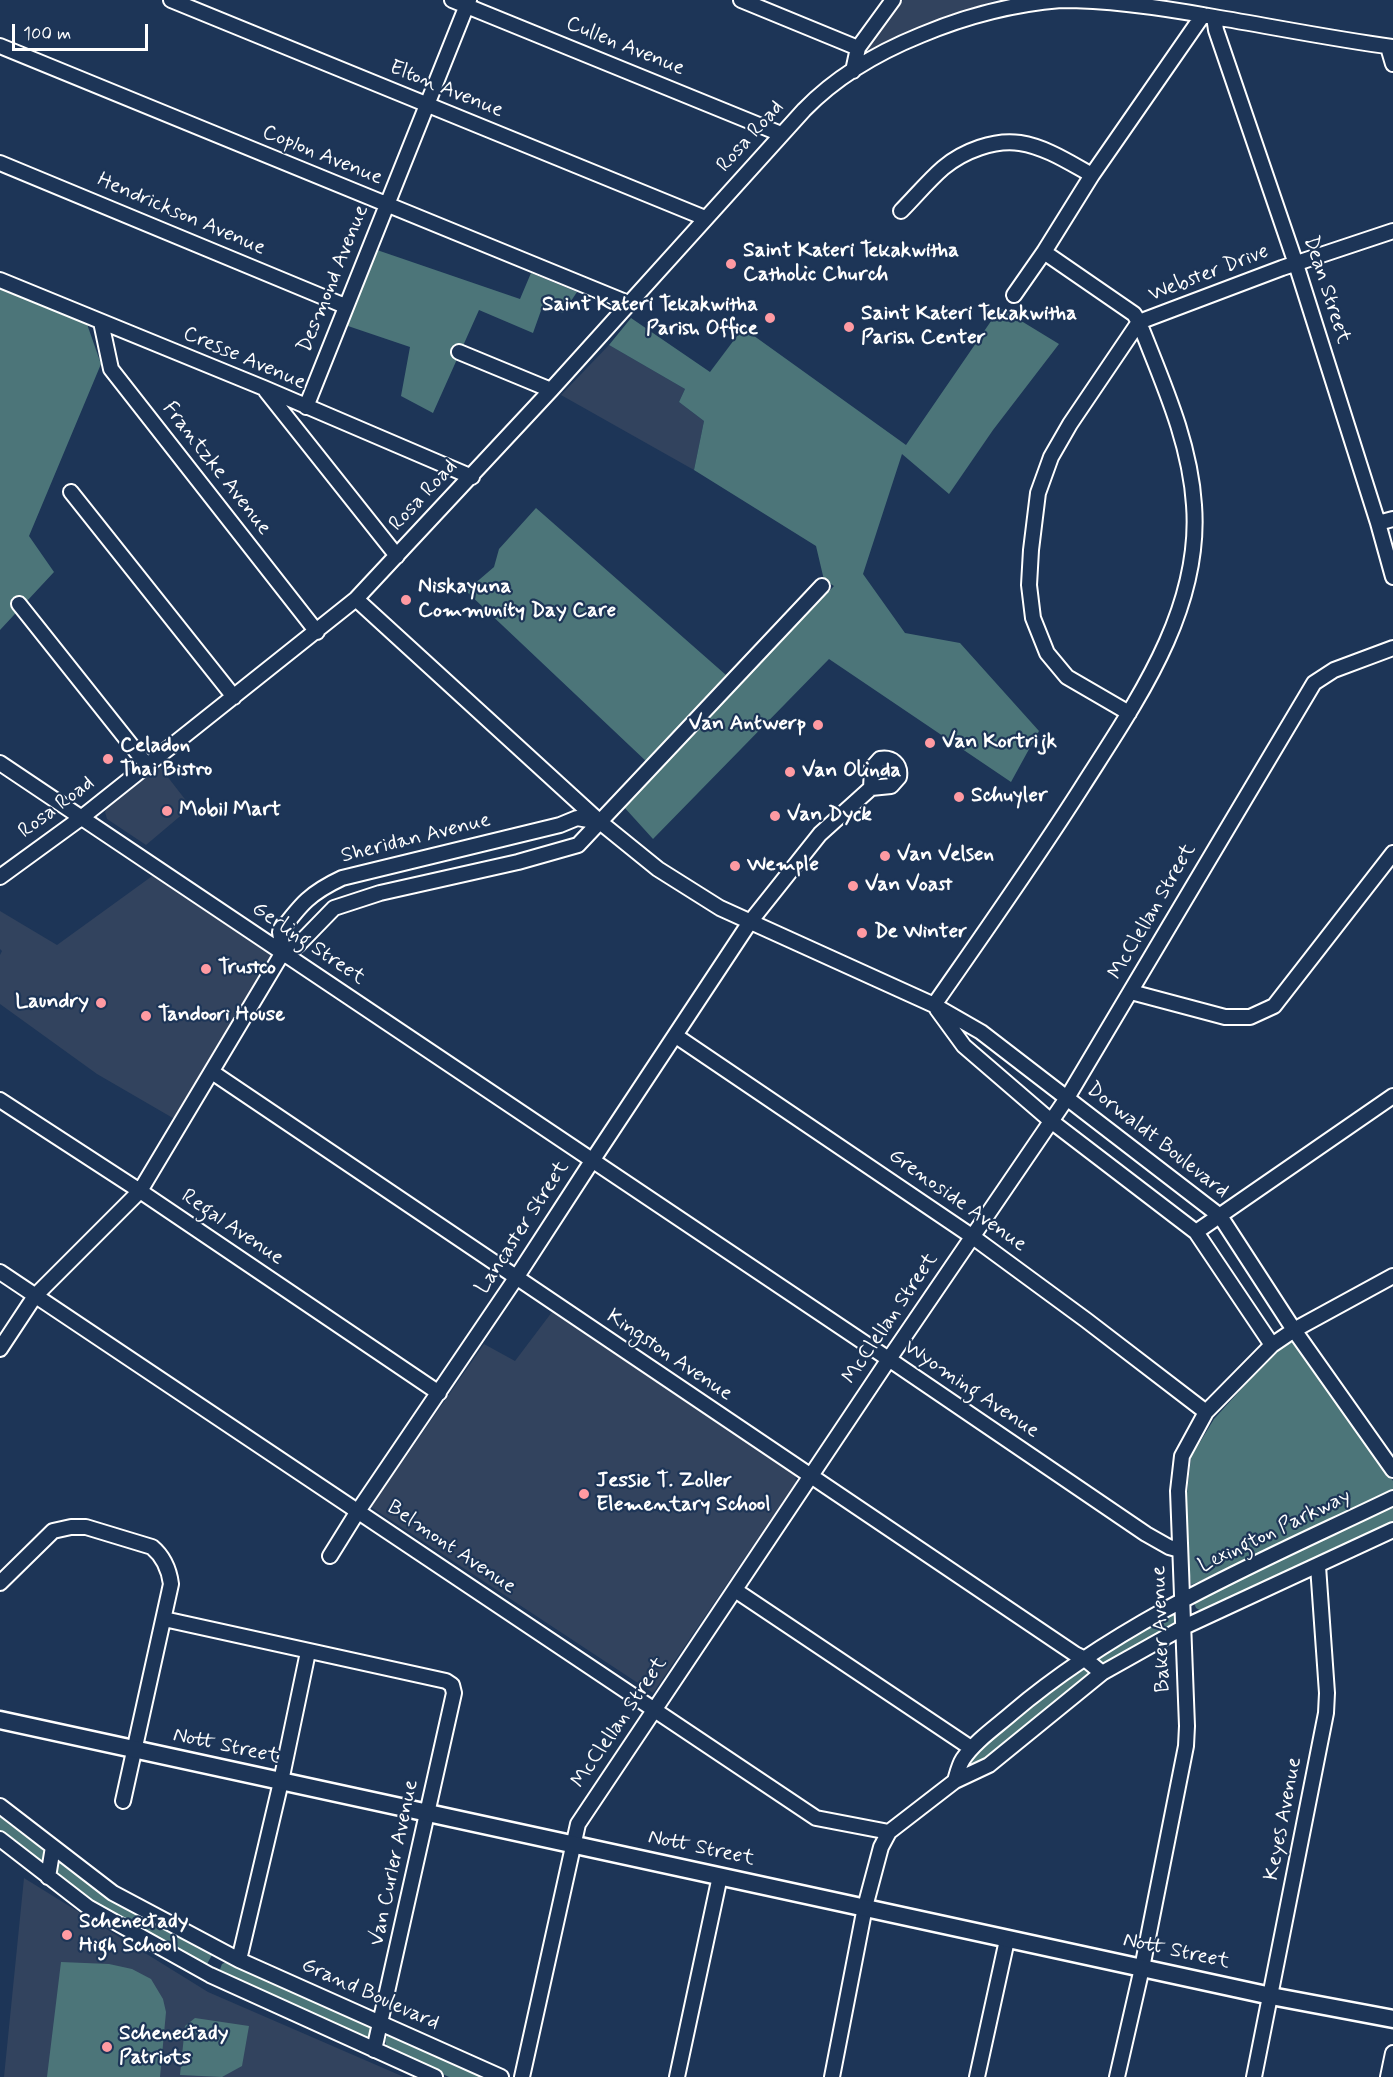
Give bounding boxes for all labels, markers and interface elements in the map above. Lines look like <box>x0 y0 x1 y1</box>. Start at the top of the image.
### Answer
scale bar <box>15 12 152 50</box>
street label: Cullen Avenue <box>562 12 688 82</box>
text: 100 m <box>23 22 71 46</box>
street label: Elton Avenue <box>385 56 507 124</box>
street label: Rosa Road <box>712 96 790 178</box>
street label: Coplon Avenue <box>258 120 386 192</box>
street label: Hendrickson Avenue <box>93 168 269 262</box>
street label: Desmond Avenue <box>293 201 375 357</box>
street label: Dean Street <box>1297 233 1355 347</box>
place label: Saint Kateri Tekakwitha Catholic Church <box>743 239 959 289</box>
street label: Webster Drive <box>1145 240 1273 308</box>
marker: Saint Kateri Tekakwitha Catholic Church <box>724 257 738 271</box>
place label: Saint Kateri Tekakwitha Parish Office <box>542 293 758 343</box>
place label: Saint Kateri Tekakwitha Parish Center <box>861 302 1077 352</box>
marker: Saint Kateri Tekakwitha Parish Office <box>763 311 777 325</box>
marker: Saint Kateri Tekakwitha Parish Center <box>842 320 856 334</box>
street label: Cresse Avenue <box>179 322 309 396</box>
street label: Frantzke Avenue <box>156 397 276 541</box>
street label: Rosa Road <box>385 455 463 537</box>
place label: Niskayuna Community Day Care <box>418 575 616 625</box>
marker: Niskayuna Community Day Care <box>399 593 413 607</box>
place label: Van Antwerp <box>689 712 806 738</box>
marker: Van Antwerp <box>811 718 825 732</box>
place label: Van Kortrijk <box>942 730 1057 756</box>
place label: Celadon Thai Bistro <box>120 734 212 784</box>
marker: Van Kortrijk <box>923 736 937 750</box>
marker: Celadon Thai Bistro <box>101 752 115 766</box>
place label: Van Olinda <box>802 759 901 785</box>
marker: Van Olinda <box>783 765 797 779</box>
street label: Rosa Road <box>14 771 100 845</box>
place label: Schuyler <box>971 784 1048 810</box>
marker: Schuyler <box>952 790 966 804</box>
place label: Mobil Mart <box>179 798 281 824</box>
place label: Van Dyck <box>787 803 872 829</box>
marker: Mobil Mart <box>160 804 174 818</box>
street label: Sheridan Avenue <box>339 808 493 870</box>
marker: Van Dyck <box>768 809 782 823</box>
street label: McClellan Street <box>1104 839 1202 985</box>
place label: Van Velsen <box>897 843 994 869</box>
marker: Van Velsen <box>878 849 892 863</box>
place label: Wemple <box>747 853 819 879</box>
marker: Wemple <box>728 859 742 873</box>
place label: Van Voast <box>865 873 952 899</box>
marker: Van Voast <box>846 879 860 893</box>
street label: Gerling Street <box>247 897 369 991</box>
place label: De Winter <box>874 920 967 946</box>
marker: De Winter <box>855 926 869 940</box>
place label: Trustco <box>218 956 276 982</box>
marker: Trustco <box>199 962 213 976</box>
place label: Laundry <box>15 990 89 1016</box>
marker: Laundry <box>94 996 108 1010</box>
place label: Tandoori House <box>158 1003 285 1029</box>
marker: Tandoori House <box>139 1009 153 1023</box>
street label: Dorwaldt Boulevard <box>1081 1078 1233 1204</box>
street label: Grenoside Avenue <box>883 1144 1031 1258</box>
street label: Lancaster Street <box>471 1157 575 1299</box>
street label: Regal Avenue <box>176 1184 288 1272</box>
street label: McClellan Street <box>838 1249 944 1389</box>
street label: Kingston Avenue <box>601 1305 737 1407</box>
street label: Wyoming Avenue <box>898 1335 1044 1445</box>
place label: Jessie T. Zoller Elementary School <box>596 1469 771 1519</box>
street label: Lexington Parkway <box>1195 1484 1355 1580</box>
marker: Jessie T. Zoller Elementary School <box>577 1487 591 1501</box>
street label: Belmont Avenue <box>382 1496 520 1600</box>
street label: Baker Avenue <box>1147 1565 1177 1693</box>
street label: McClellan Street <box>567 1653 673 1793</box>
street label: Nott Street <box>170 1723 282 1771</box>
street label: Keyes Avenue <box>1260 1755 1308 1883</box>
street label: Van Curler Avenue <box>365 1778 425 1948</box>
street label: Nott Street <box>645 1825 757 1873</box>
place label: Schenectady High School <box>79 1910 188 1960</box>
marker: Schenectady High School <box>60 1928 74 1942</box>
street label: Nott Street <box>1120 1928 1232 1976</box>
street label: Grand Boulevard <box>297 1953 443 2037</box>
place label: Schenectady Patriots <box>119 2022 228 2072</box>
marker: Schenectady Patriots <box>100 2040 114 2054</box>

